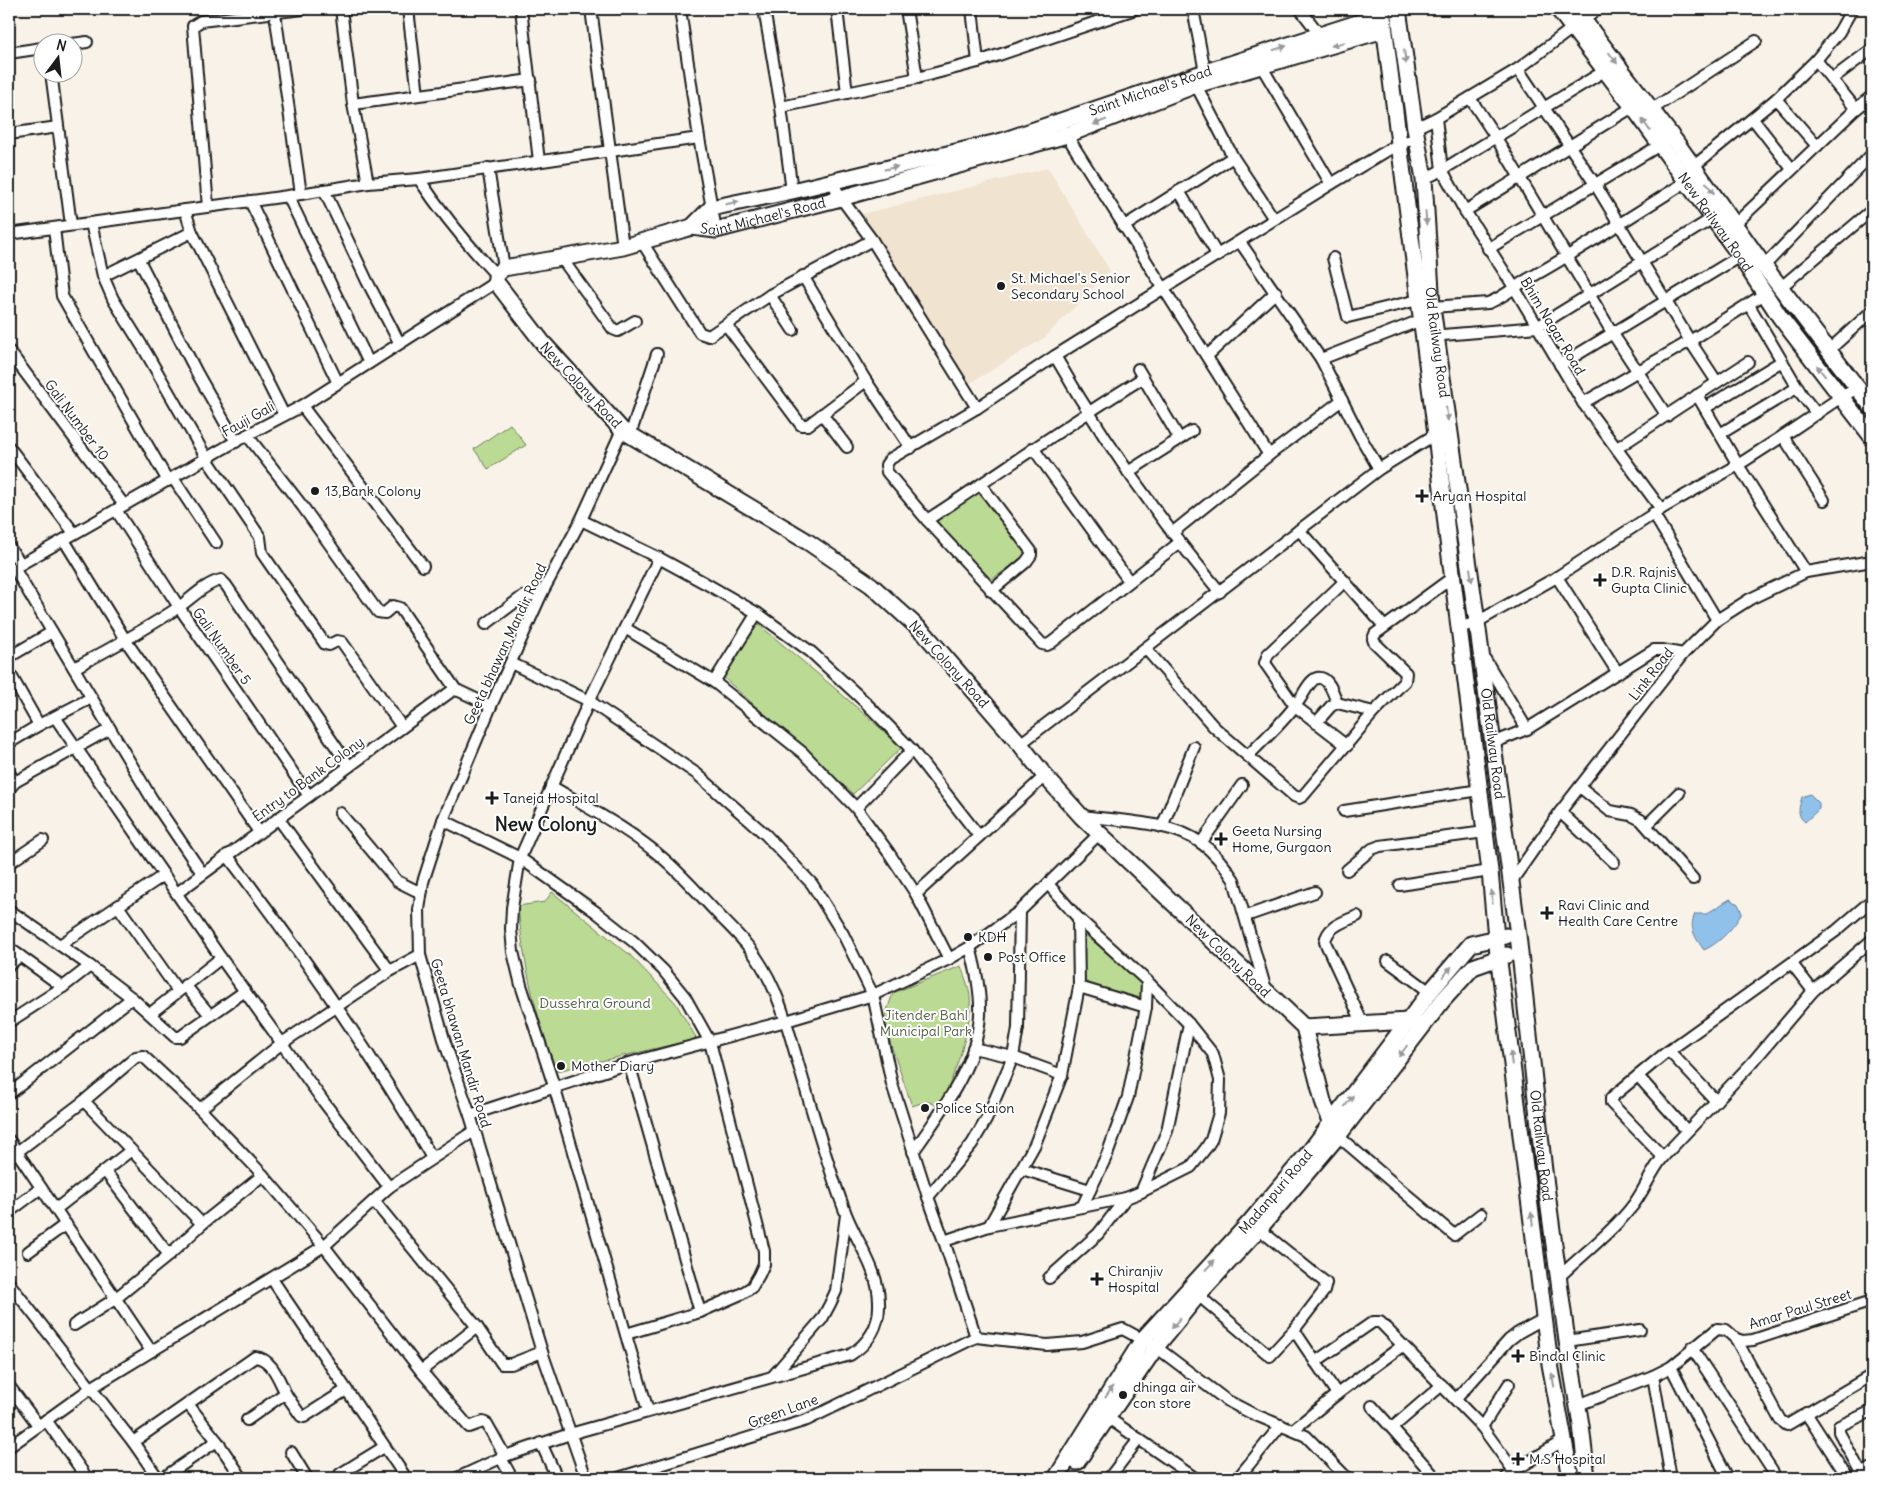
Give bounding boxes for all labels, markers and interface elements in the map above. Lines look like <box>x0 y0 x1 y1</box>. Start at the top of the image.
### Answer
north arrow <box>32 32 82 82</box>
text: N <box>54 35 68 55</box>
one-way arrow <box>1330 41 1345 49</box>
one-way arrow <box>1273 44 1288 52</box>
one-way arrow <box>1401 49 1409 65</box>
one-way arrow <box>1608 51 1618 65</box>
street label: Saint Michael's Road <box>1086 61 1214 120</box>
one-way arrow <box>1092 118 1107 126</box>
one-way arrow <box>1641 118 1651 131</box>
one-way arrow <box>883 164 898 172</box>
street label: New Railway Road <box>1674 169 1757 275</box>
one-way arrow <box>1705 182 1715 195</box>
street label: Saint Michael's Road <box>699 193 828 239</box>
one-way arrow <box>725 199 740 207</box>
one-way arrow <box>1423 210 1431 226</box>
place label: St. Michael's Senior Secondary School <box>1011 269 1131 303</box>
street label: Bhim Nagar Road <box>1517 274 1589 378</box>
marker: St. Michael's Senior Secondary School <box>995 280 1007 292</box>
street label: Old Railway Road <box>1422 286 1454 399</box>
street label: New Colony Road <box>536 338 626 432</box>
one-way arrow <box>1816 365 1827 378</box>
street label: Gali Number 10 <box>41 376 113 464</box>
street label: Fauji Gali <box>219 397 277 441</box>
one-way arrow <box>1443 407 1451 423</box>
place label: 13,Bank Colony <box>325 482 421 500</box>
marker: 13,Bank Colony <box>309 485 321 497</box>
place label: Aryan Hospital <box>1433 487 1526 505</box>
marker: Aryan Hospital <box>1415 489 1429 503</box>
street label: Geeta bhawan Mandir Road <box>460 560 550 728</box>
place label: D.R. Rajnis Gupta Clinic <box>1611 563 1687 597</box>
one-way arrow <box>1467 567 1475 583</box>
marker: D.R. Rajnis Gupta Clinic <box>1593 573 1607 587</box>
street label: Gali Number 5 <box>189 604 255 688</box>
street label: New Colony Road <box>905 617 993 711</box>
street label: Link Road <box>1625 644 1677 704</box>
street label: Old Railway Road <box>1477 687 1509 800</box>
street label: Entry to Bank Colony <box>249 733 367 825</box>
place label: Taneja Hospital <box>503 789 599 807</box>
marker: Taneja Hospital <box>485 791 499 805</box>
district label: New Colony <box>495 812 597 836</box>
place label: Geeta Nursing Home, Gurgaon <box>1232 822 1332 856</box>
marker: Geeta Nursing Home, Gurgaon <box>1214 832 1228 846</box>
one-way arrow <box>1488 888 1496 904</box>
place label: Ravi Clinic and Health Care Centre <box>1558 896 1678 930</box>
marker: Ravi Clinic and Health Care Centre <box>1540 906 1554 920</box>
street label: New Colony Road <box>1182 911 1274 1001</box>
place label: KDH <box>978 928 1007 946</box>
marker: KDH <box>962 931 974 943</box>
place label: Post Office <box>998 948 1066 966</box>
marker: Post Office <box>982 951 994 963</box>
street label: Geeta bhawan Mandir Road <box>427 956 495 1130</box>
one-way arrow <box>1441 967 1453 979</box>
park label: Dussehra Ground <box>539 994 651 1012</box>
park label: Jitender Bahl Municipal Park <box>880 1006 972 1040</box>
one-way arrow <box>1398 1044 1409 1057</box>
one-way arrow <box>1507 1050 1515 1066</box>
place label: Mother Diary <box>571 1057 654 1075</box>
marker: Mother Diary <box>555 1060 567 1072</box>
street label: Old Railway Road <box>1526 1089 1557 1202</box>
one-way arrow <box>1344 1094 1354 1108</box>
place label: Police Staion <box>935 1099 1014 1117</box>
marker: Police Staion <box>919 1102 931 1114</box>
street label: Madanpuri Road <box>1235 1146 1316 1238</box>
one-way arrow <box>1528 1211 1536 1227</box>
one-way arrow <box>1204 1260 1216 1272</box>
place label: Chiranjiv Hospital <box>1108 1262 1163 1296</box>
marker: Chiranjiv Hospital <box>1090 1272 1104 1286</box>
street label: Amar Paul Street <box>1747 1285 1854 1333</box>
one-way arrow <box>1170 1316 1181 1329</box>
place label: Bindal Clinic <box>1529 1347 1606 1365</box>
marker: Bindal Clinic <box>1511 1349 1525 1363</box>
one-way arrow <box>1549 1372 1557 1388</box>
place label: dhinga air con store <box>1133 1378 1197 1412</box>
one-way arrow <box>1104 1385 1114 1399</box>
marker: dhinga air con store <box>1117 1389 1129 1401</box>
street label: Green Lane <box>746 1390 820 1432</box>
place label: M.S Hospital <box>1529 1450 1606 1468</box>
marker: M.S Hospital <box>1511 1452 1525 1466</box>

